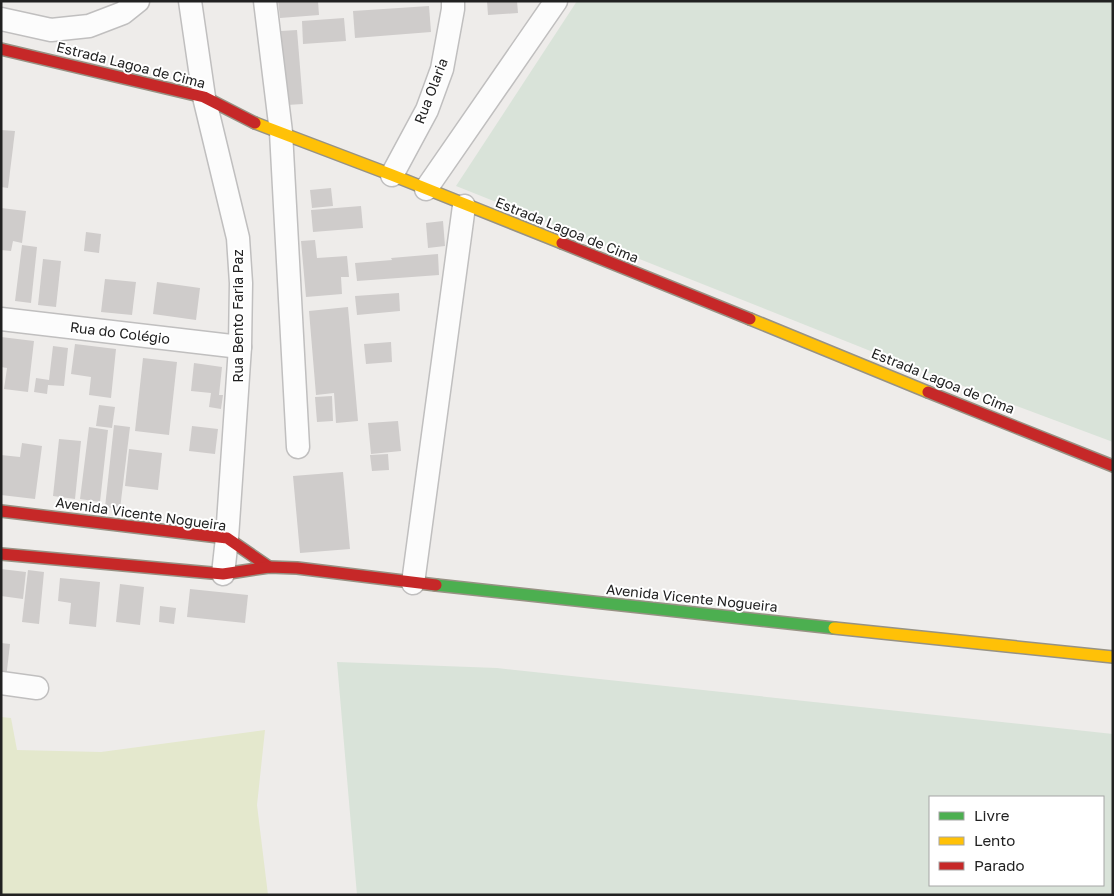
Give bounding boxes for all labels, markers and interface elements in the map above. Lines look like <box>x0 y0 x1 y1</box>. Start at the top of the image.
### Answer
street label: Estrada Lagoa de Cima <box>55 38 207 91</box>
street label: Rua Olaria <box>410 56 451 126</box>
street label: Estrada Lagoa de Cima <box>493 193 641 266</box>
street label: Rua Bento Faria Paz <box>229 249 246 383</box>
street label: Rua do Colégio <box>69 318 171 347</box>
street label: Estrada Lagoa de Cima <box>869 344 1017 417</box>
street label: Avenida Vicente Nogueira <box>55 493 228 534</box>
street label: Avenida Vicente Nogueira <box>605 580 779 615</box>
legend <box>929 796 1104 886</box>
text: Livre <box>974 806 1010 824</box>
text: Lento <box>974 831 1015 849</box>
text: Parado <box>974 856 1025 874</box>

